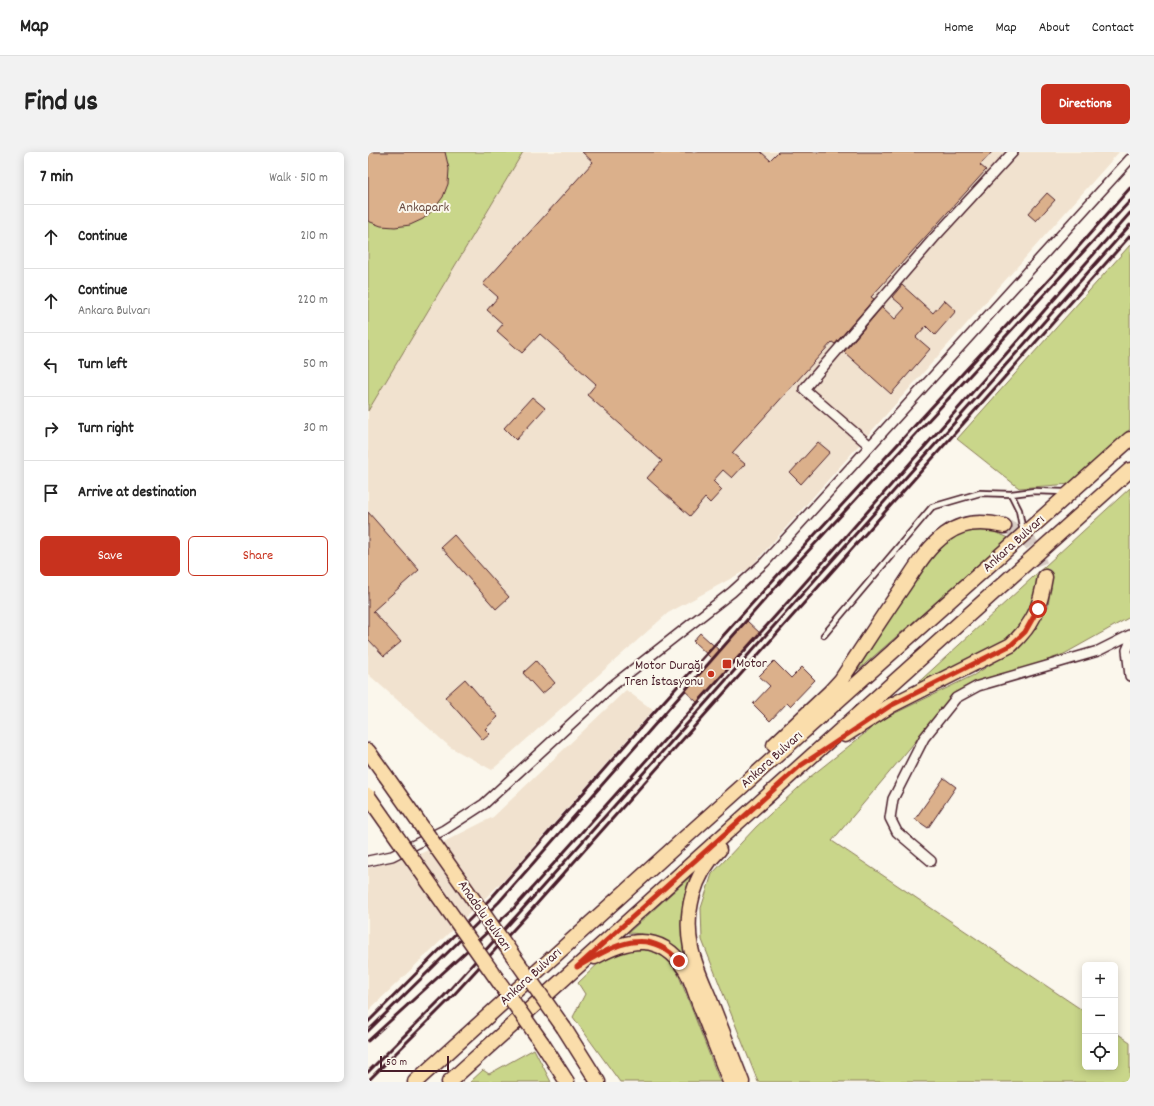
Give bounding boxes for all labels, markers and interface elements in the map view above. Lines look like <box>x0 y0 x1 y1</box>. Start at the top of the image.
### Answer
text: Map <box>20 14 49 41</box>
text: Home <box>944 18 973 38</box>
text: Map <box>995 18 1017 38</box>
text: About <box>1039 18 1070 38</box>
text: Contact <box>1092 18 1134 38</box>
text: Find us <box>24 84 98 124</box>
button: Directions <box>1041 84 1130 124</box>
text: 7 min <box>40 166 73 190</box>
text: Walk · 510 m <box>269 169 328 188</box>
park label: Ankapark <box>399 198 449 218</box>
icon: ahead <box>40 226 62 248</box>
text: Continue <box>78 226 127 248</box>
text: 210 m <box>300 227 328 246</box>
text: Continue <box>78 280 127 302</box>
icon: ahead <box>40 290 62 312</box>
text: 220 m <box>298 291 328 310</box>
text: Ankara Bulvarı <box>78 302 150 321</box>
icon: left <box>40 354 62 376</box>
text: Turn left <box>78 354 127 376</box>
text: 50 m <box>303 355 328 374</box>
icon: right <box>40 418 62 440</box>
text: Turn right <box>78 418 134 440</box>
text: 30 m <box>303 419 328 438</box>
icon: arrive <box>40 482 62 504</box>
text: Arrive at destination <box>78 482 196 504</box>
street label: Ankara Bulvarı <box>978 511 1050 577</box>
button: Save <box>40 536 180 576</box>
button: Share <box>188 536 328 576</box>
route start <box>1029 600 1047 618</box>
place label: Motor <box>736 654 768 674</box>
place label: Motor Durağı Tren İstasyonu <box>625 656 703 692</box>
marker: Motor <box>721 658 733 670</box>
marker: Motor Durağı Tren İstasyonu <box>706 669 716 679</box>
street label: Ankara Bulvarı <box>736 727 808 793</box>
street label: Anadolu Bulvarı <box>452 877 516 955</box>
street label: Ankara Bulvarı <box>495 944 567 1010</box>
route end <box>670 952 688 970</box>
map controls <box>1082 962 1118 1070</box>
button: + <box>1082 962 1118 998</box>
button: − <box>1082 998 1118 1034</box>
button: locate <box>1082 1034 1118 1070</box>
scale bar <box>380 1054 449 1073</box>
text: 50 m <box>386 1055 407 1071</box>

